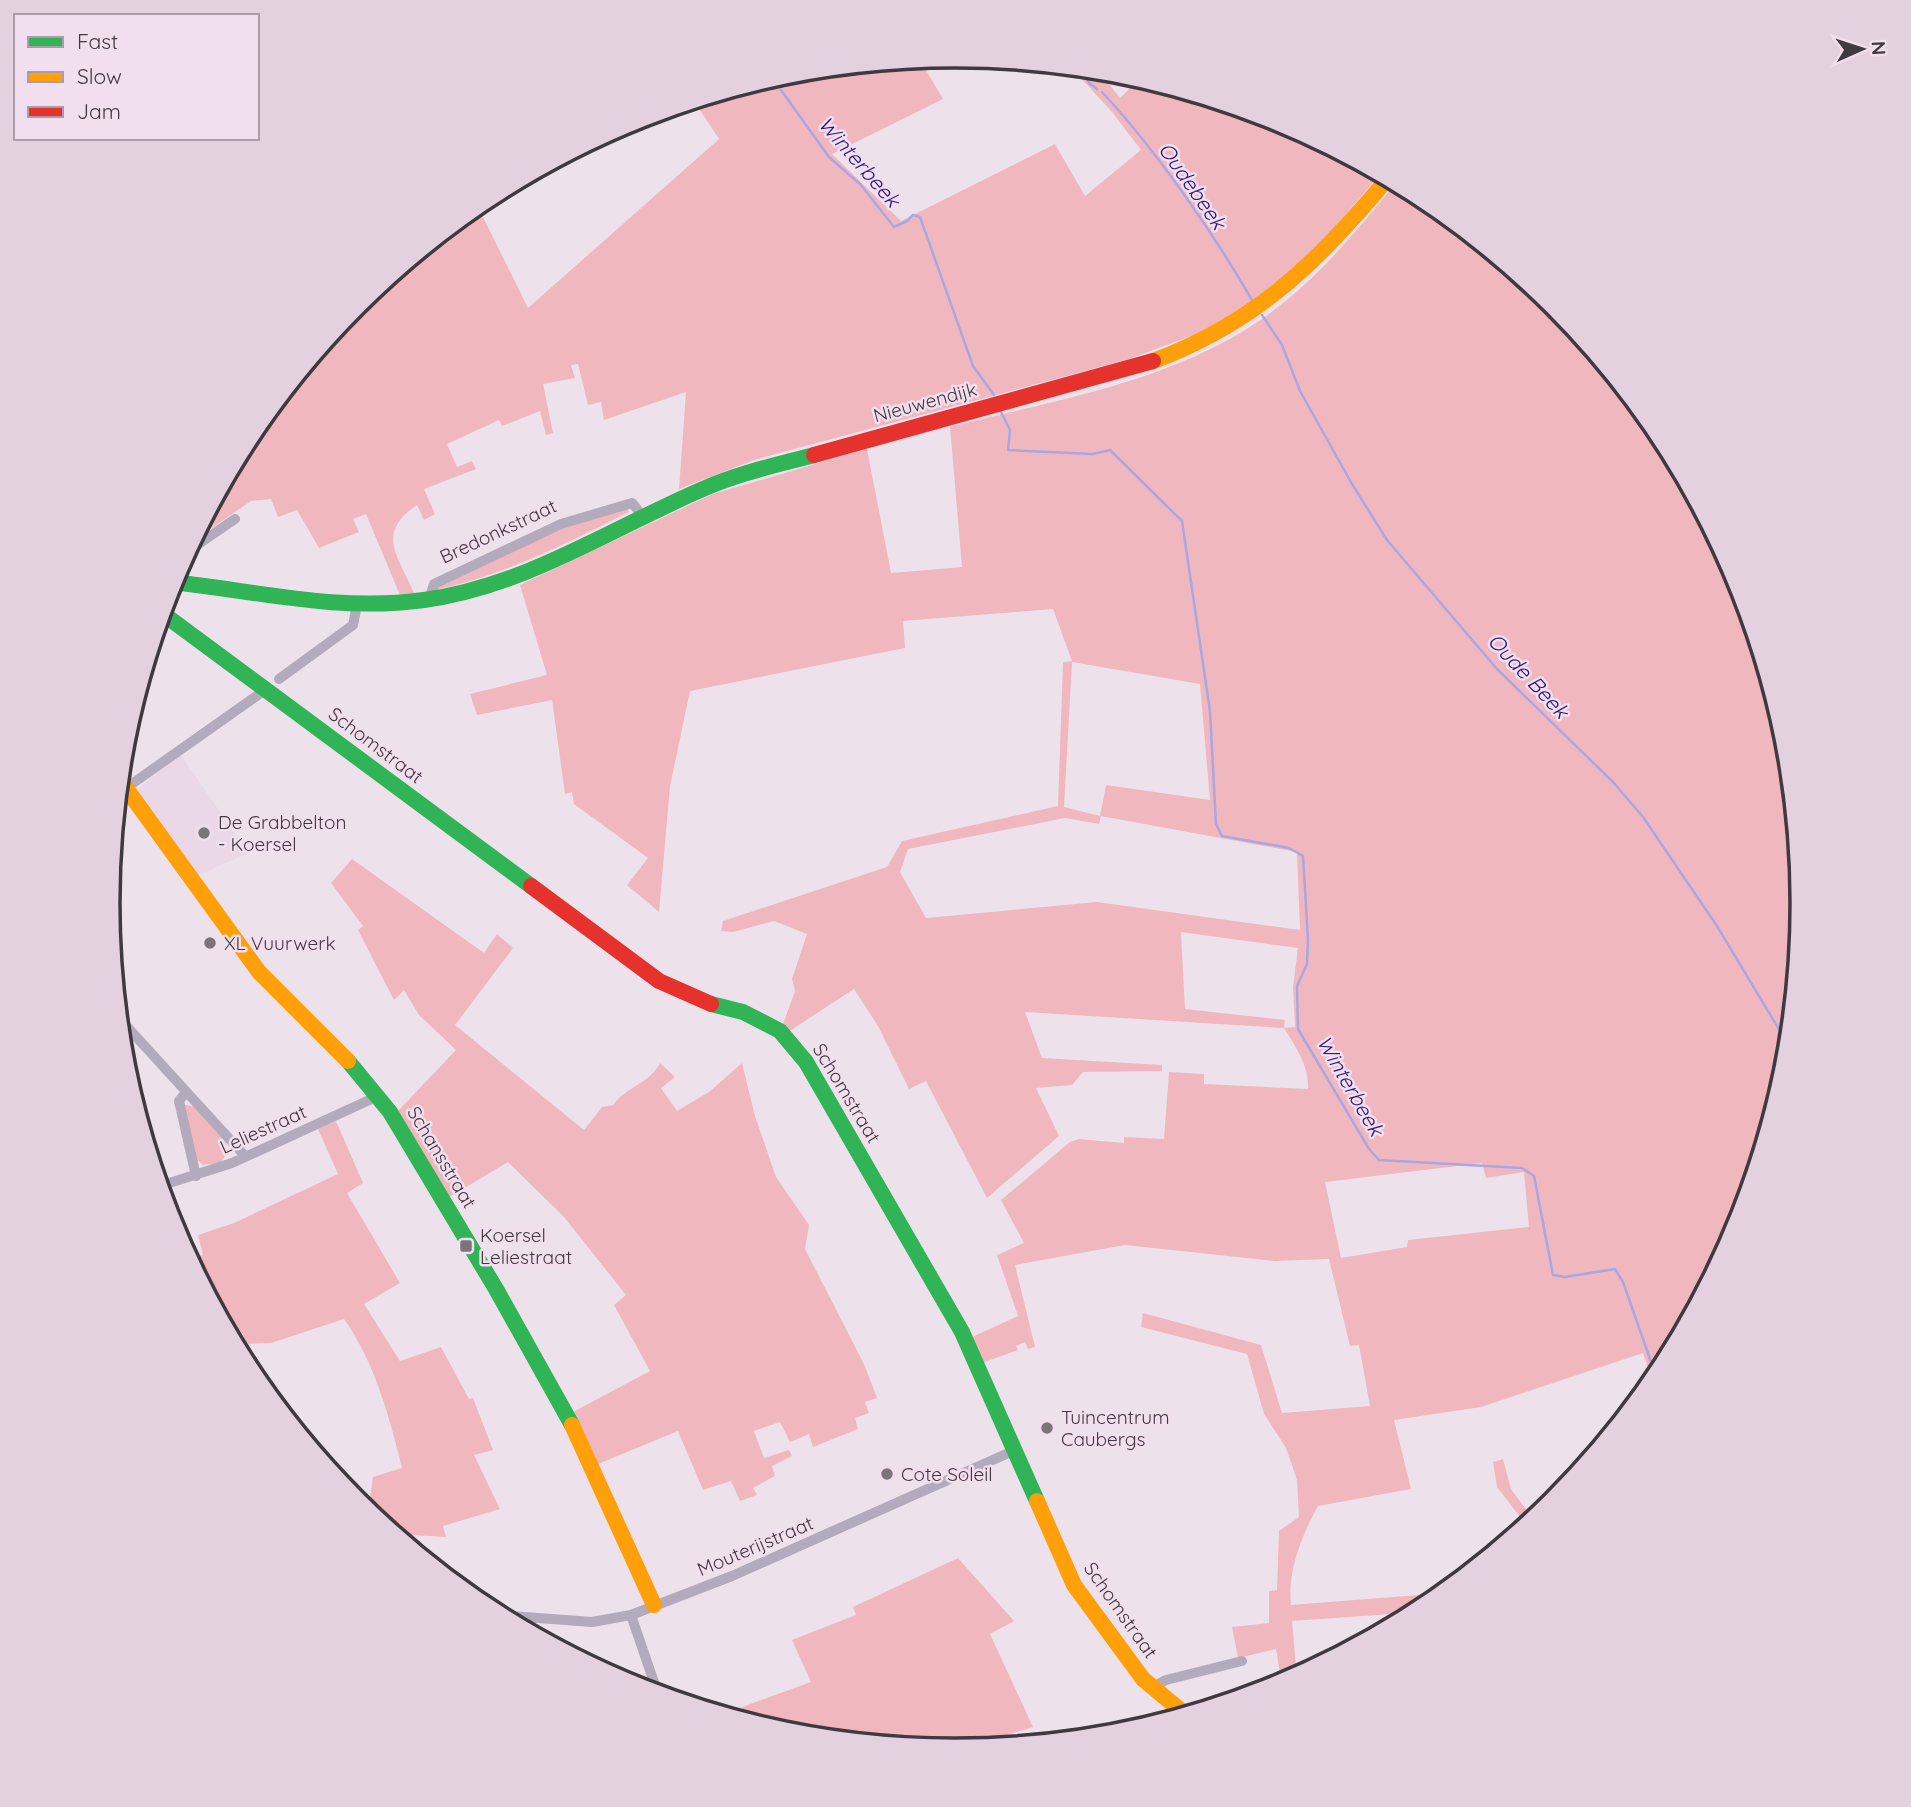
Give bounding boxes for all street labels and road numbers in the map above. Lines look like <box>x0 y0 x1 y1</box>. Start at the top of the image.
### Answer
street label: Nieuwendijk <box>871 377 979 427</box>
street label: Bredonkstraat <box>436 493 560 569</box>
street label: Schomstraat <box>324 702 428 788</box>
street label: Schomstraat <box>808 1039 886 1147</box>
street label: Leliestraat <box>216 1099 310 1159</box>
street label: Schansstraat <box>402 1102 482 1212</box>
street label: Mouterijstraat <box>693 1511 817 1581</box>
street label: Schomstraat <box>1079 1557 1163 1663</box>

